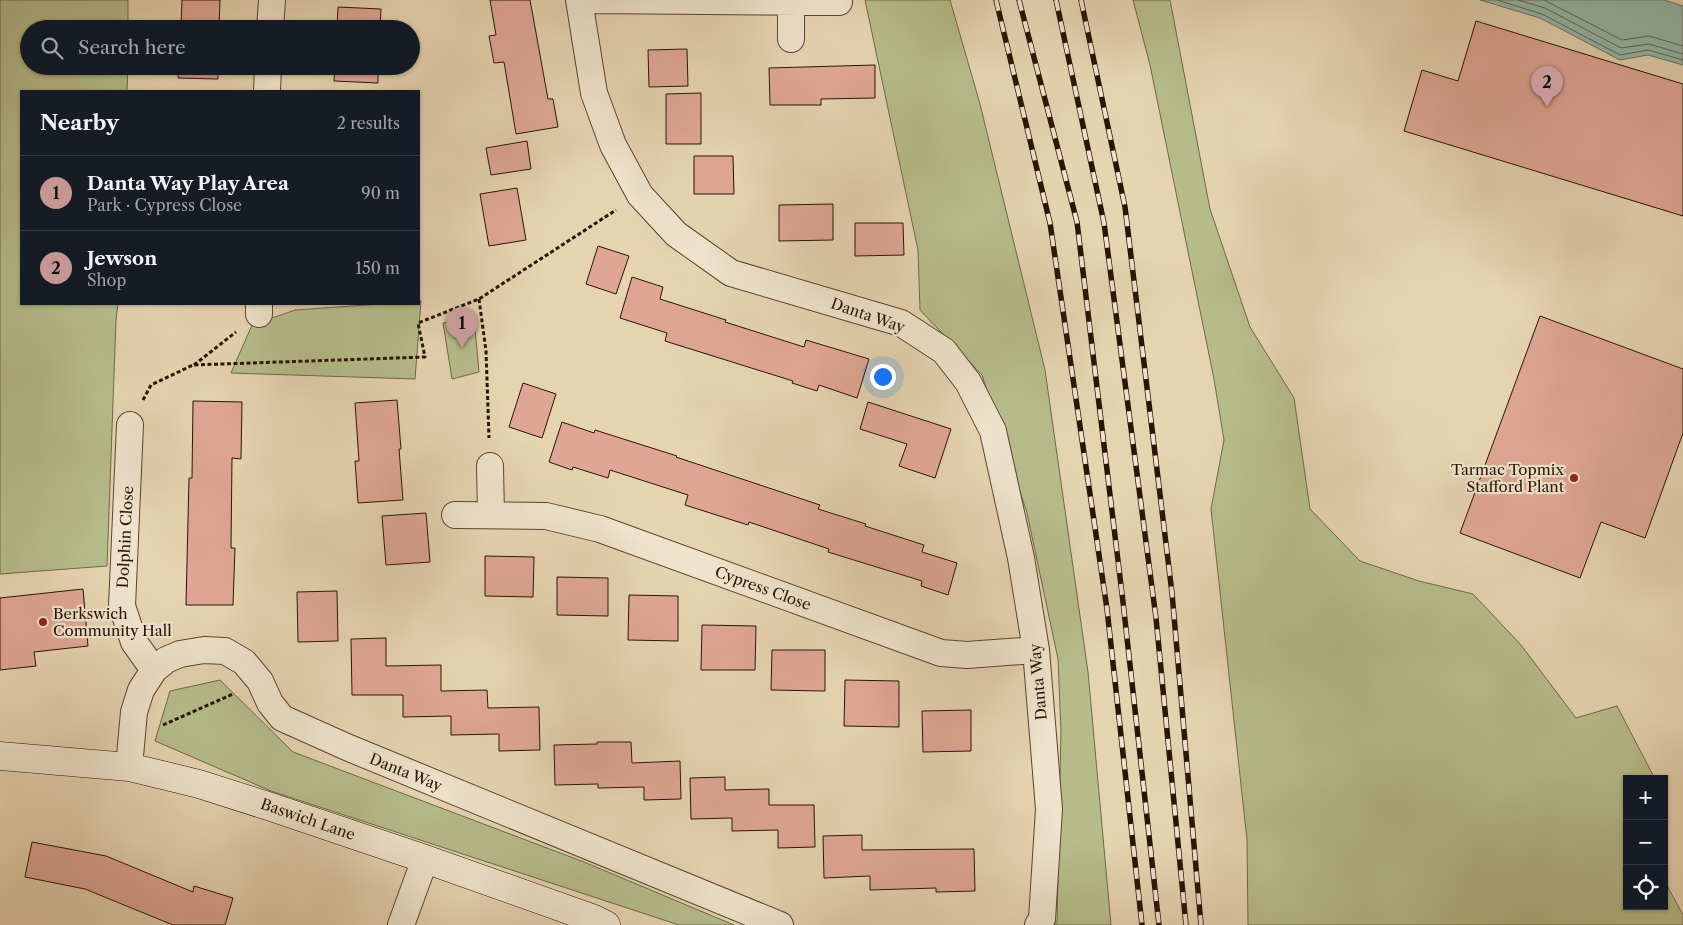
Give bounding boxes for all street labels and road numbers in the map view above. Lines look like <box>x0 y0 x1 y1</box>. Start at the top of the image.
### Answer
street label: Danta Way <box>829 294 908 337</box>
street label: Dolphin Close <box>113 485 137 589</box>
street label: Cypress Close <box>712 562 814 614</box>
street label: Danta Way <box>1025 642 1051 721</box>
street label: Danta Way <box>367 749 446 795</box>
street label: Baswich Lane <box>258 794 358 844</box>

